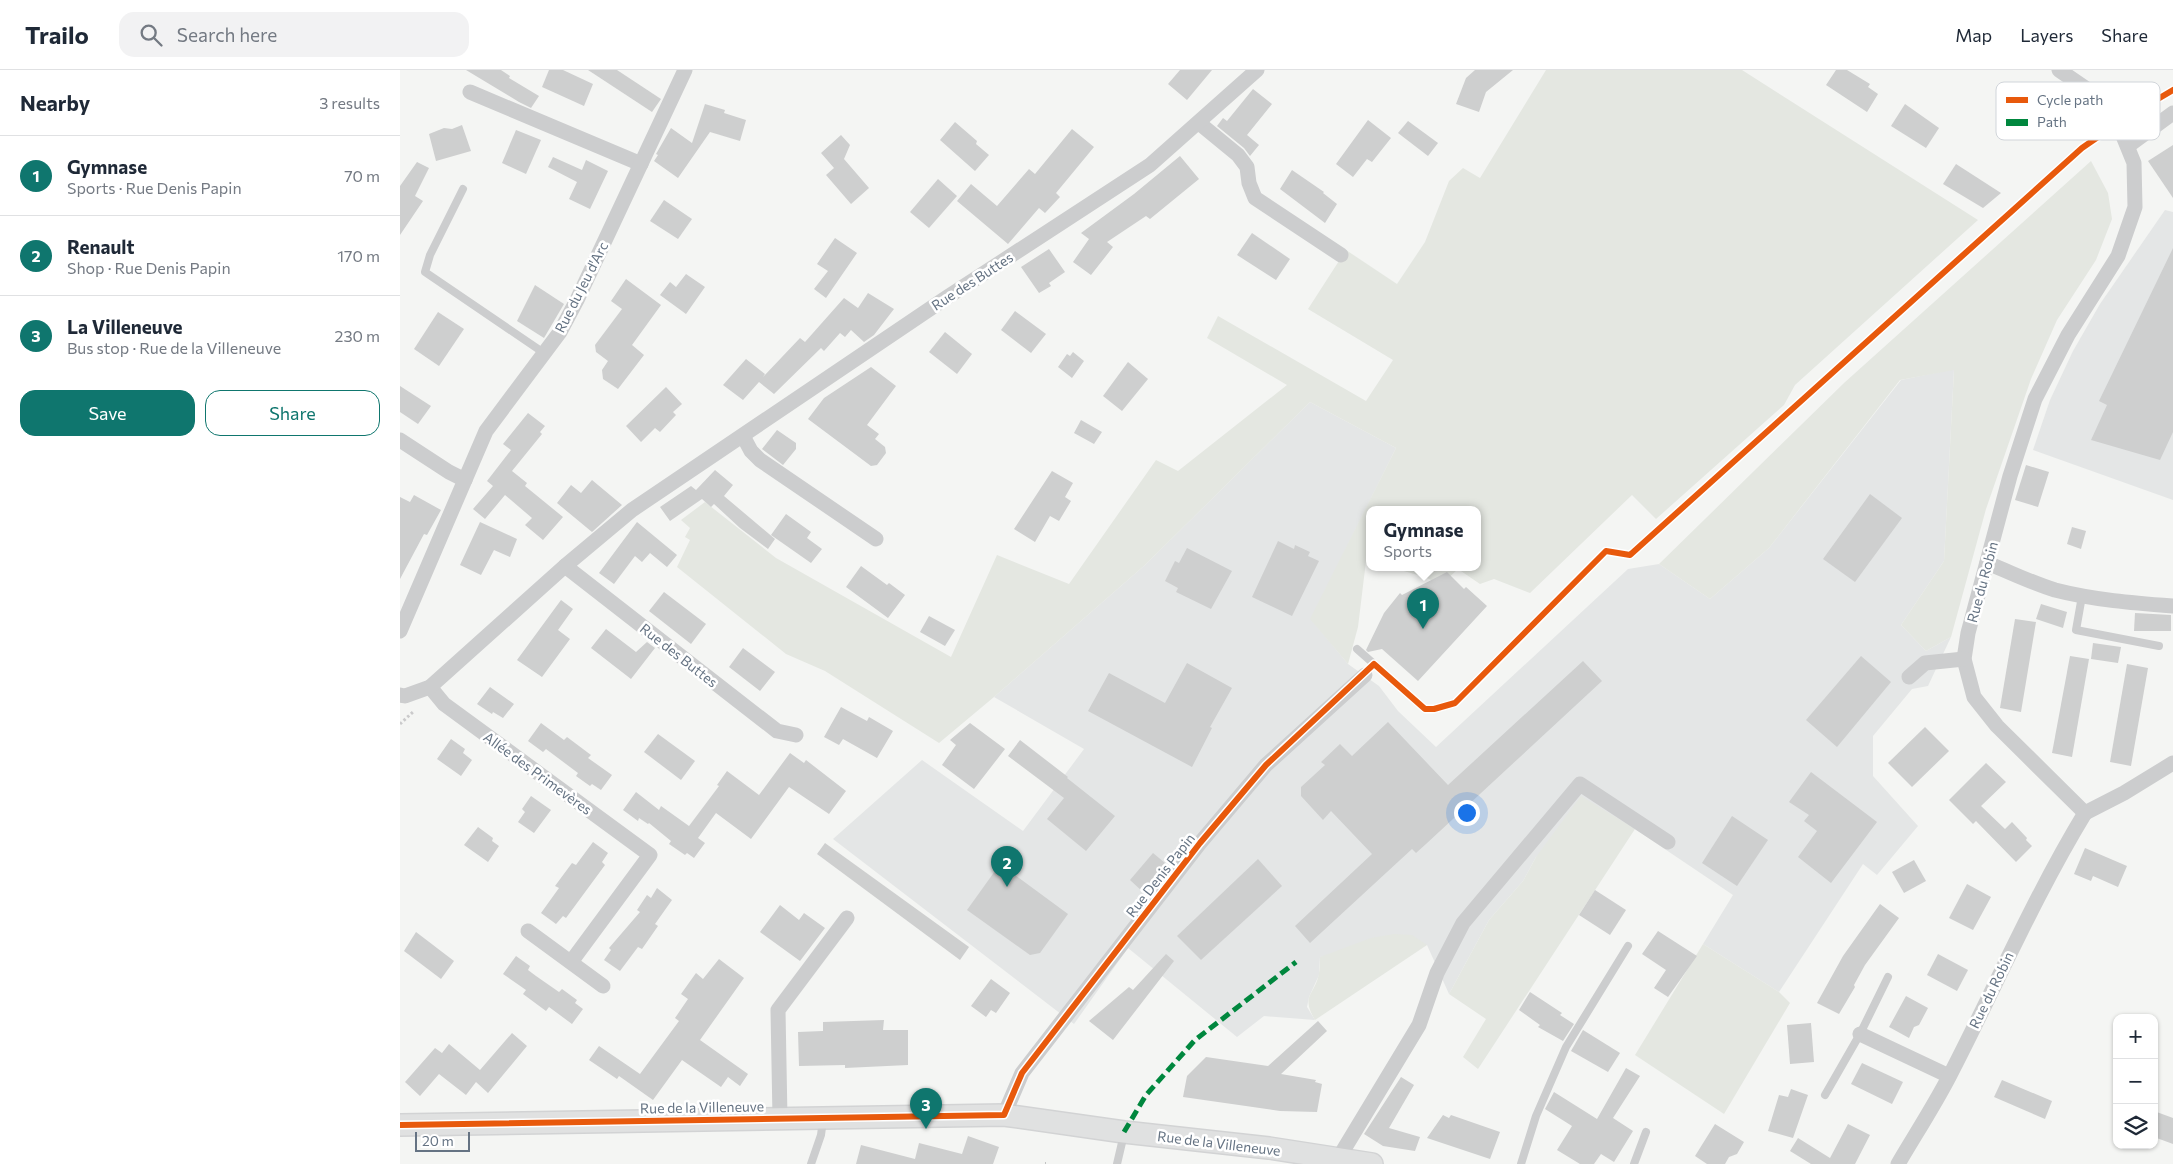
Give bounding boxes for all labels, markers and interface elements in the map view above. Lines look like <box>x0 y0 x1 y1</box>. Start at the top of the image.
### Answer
search box <box>119 12 469 57</box>
text: Trailo <box>25 20 89 49</box>
icon: search <box>137 21 165 49</box>
text: Search here <box>177 23 277 46</box>
text: Map <box>1955 24 1992 46</box>
text: Layers <box>2020 24 2073 46</box>
text: Share <box>2101 24 2148 46</box>
legend <box>1996 82 2160 140</box>
text: Nearby <box>20 90 90 115</box>
text: Cycle path <box>2037 91 2103 108</box>
text: 3 results <box>319 93 380 112</box>
text: Path <box>2037 113 2067 130</box>
text: Gymnase <box>67 155 147 178</box>
text: 1 <box>32 166 40 185</box>
text: 70 m <box>344 166 380 185</box>
text: Sports · Rue Denis Papin <box>67 178 242 197</box>
text: Renault <box>67 235 135 258</box>
street label: Rue du Jeu d'Arc <box>551 239 611 335</box>
text: 2 <box>31 246 41 265</box>
text: 170 m <box>337 246 380 265</box>
street label: Rue des Buttes <box>928 248 1016 314</box>
text: Shop · Rue Denis Papin <box>67 258 231 277</box>
text: La Villeneuve <box>67 315 183 338</box>
text: 3 <box>31 326 41 345</box>
text: 230 m <box>335 326 380 345</box>
text: Bus stop · Rue de la Villeneuve <box>67 338 281 357</box>
button: Save <box>20 390 195 436</box>
button: Share <box>205 390 380 436</box>
popup <box>1366 506 1481 571</box>
text: Gymnase <box>1383 518 1464 541</box>
street label: Rue du Robin <box>1963 540 2001 624</box>
text: Sports <box>1383 541 1432 560</box>
pin: 1 <box>1407 588 1439 629</box>
street label: Rue des Buttes <box>637 619 721 691</box>
street label: Allée des Primevères <box>481 728 595 818</box>
your location <box>1454 800 1480 826</box>
street label: Rue Denis Papin <box>1122 830 1198 920</box>
pin: 2 <box>991 846 1023 887</box>
street label: Rue du Robin <box>1965 949 2017 1031</box>
map controls <box>2113 1014 2158 1149</box>
button: + <box>2113 1014 2158 1059</box>
button: − <box>2113 1059 2158 1104</box>
pin: 3 <box>910 1088 942 1129</box>
street label: Rue de la Villeneuve <box>640 1097 764 1117</box>
button: layers <box>2113 1104 2158 1149</box>
street label: Rue de la Villeneuve <box>1156 1127 1282 1159</box>
scale bar <box>415 1129 470 1152</box>
text: 20 m <box>422 1132 454 1149</box>

